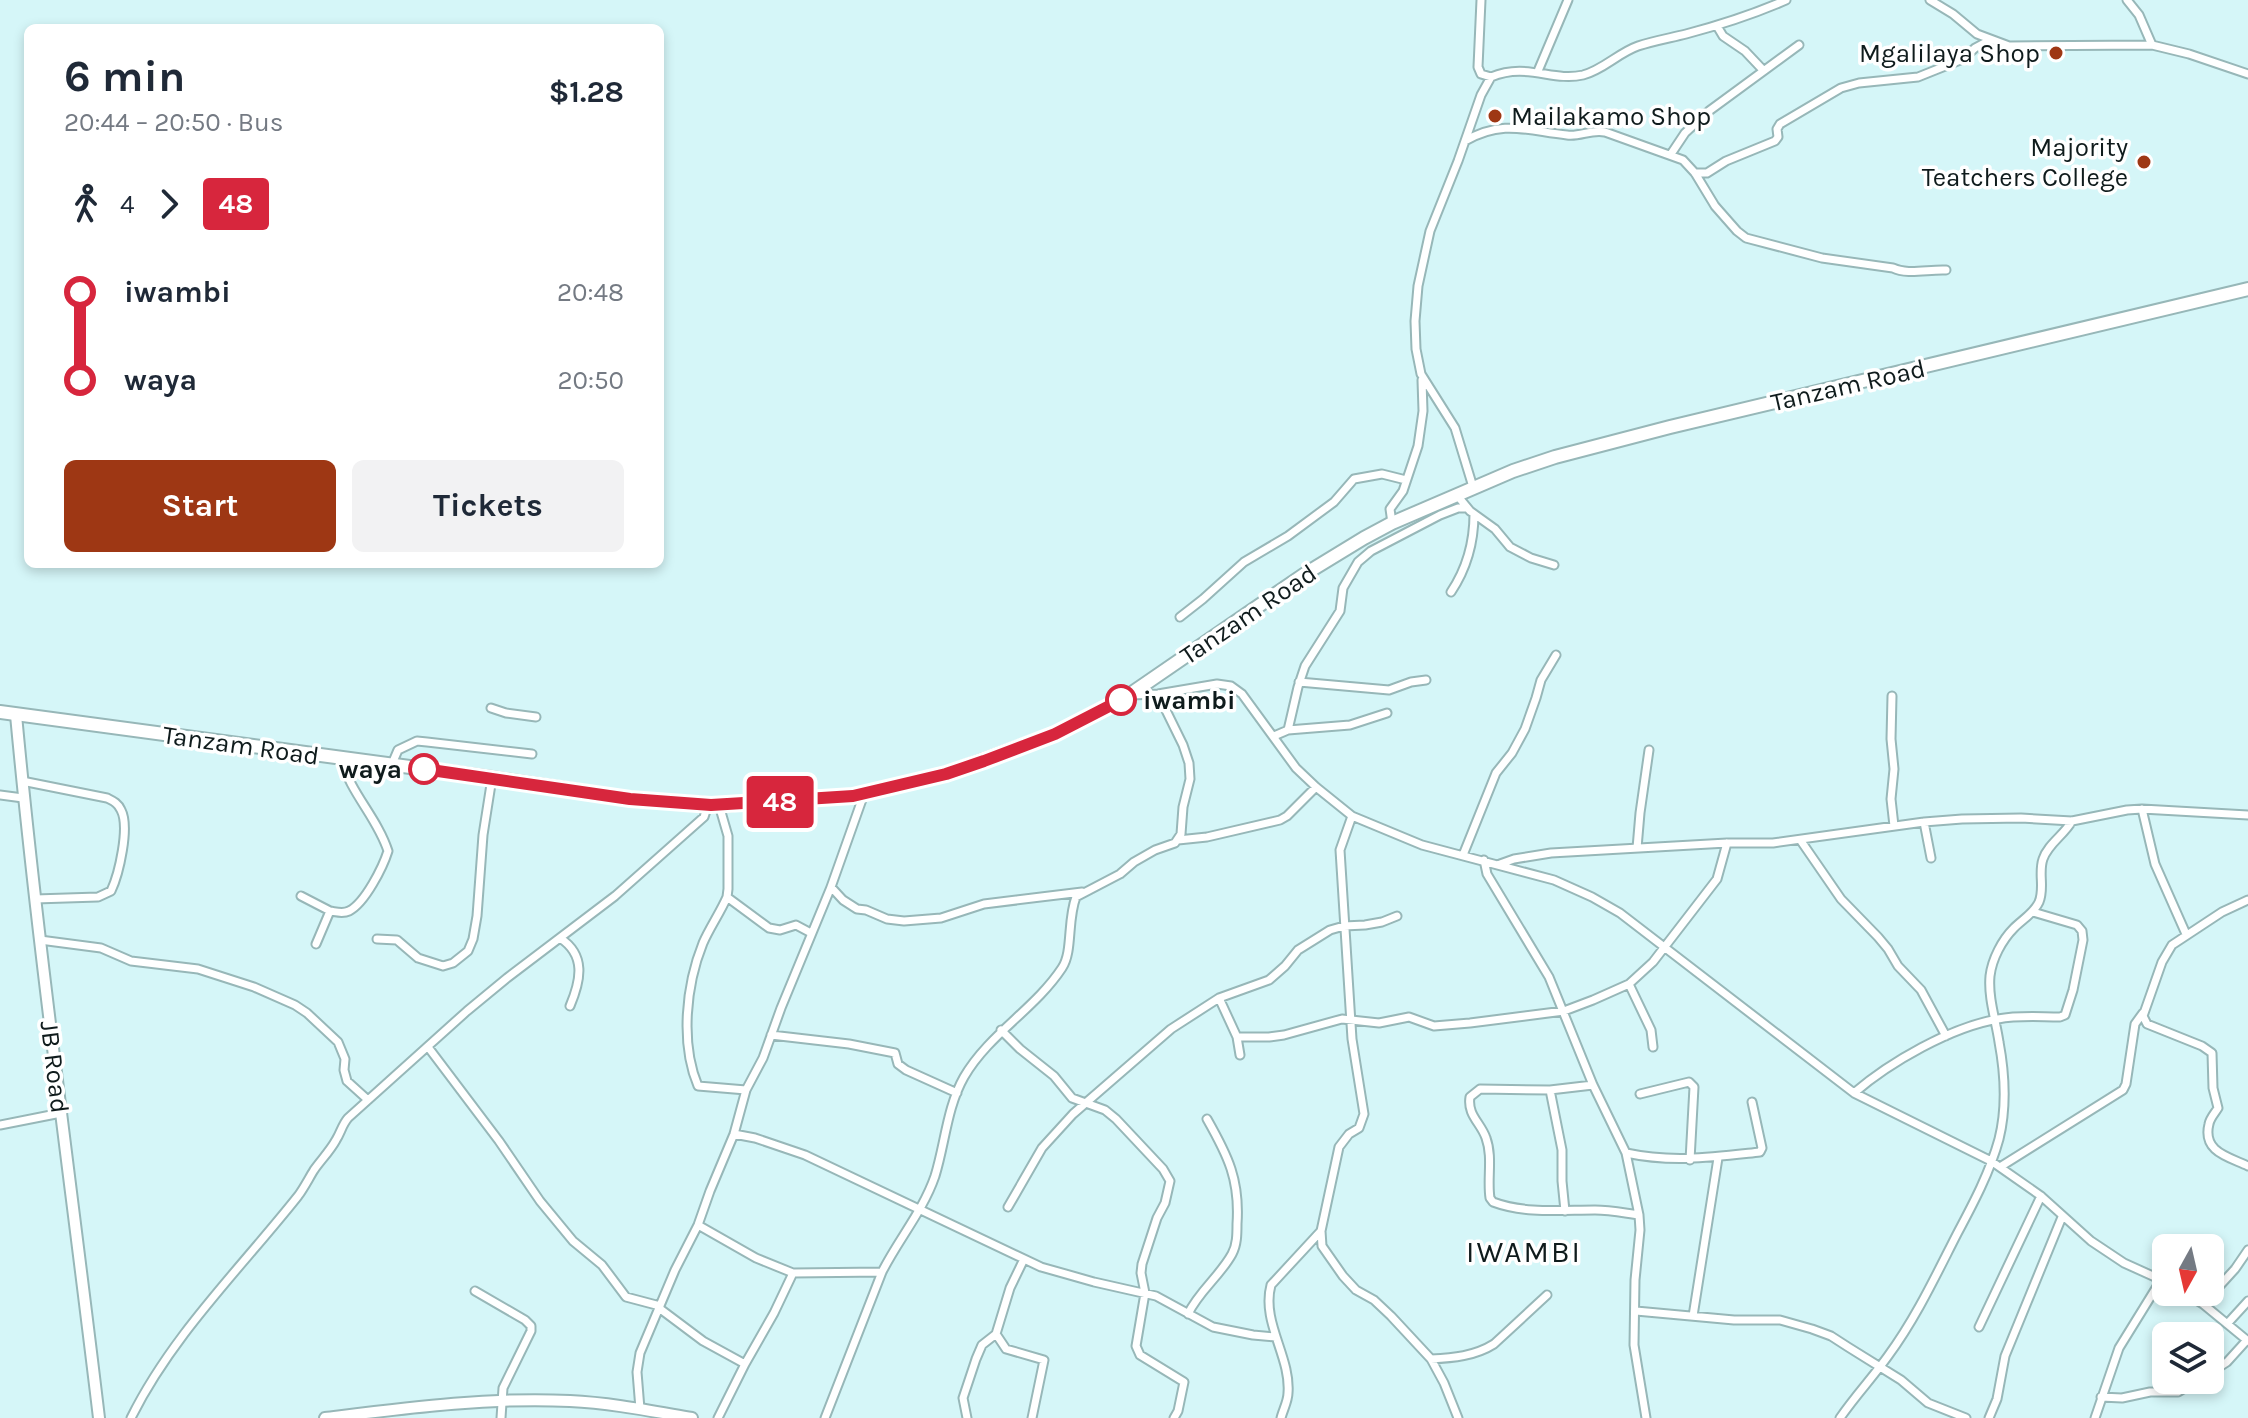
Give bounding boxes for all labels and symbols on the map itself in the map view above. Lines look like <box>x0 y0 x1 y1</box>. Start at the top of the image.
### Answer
place label: Mgalilaya Shop <box>1859 38 2040 69</box>
marker: Mgalilaya Shop <box>2047 44 2065 62</box>
place label: Mailakamo Shop <box>1511 101 1711 132</box>
marker: Mailakamo Shop <box>1486 107 1504 125</box>
place label: Majority Teatchers College <box>1922 132 2128 193</box>
marker: Majority Teatchers College <box>2135 153 2153 171</box>
street label: Tanzam Road <box>1768 353 1928 418</box>
street label: Tanzam Road <box>1174 557 1322 671</box>
marker: iwambi <box>1106 685 1136 715</box>
place label: iwambi <box>1143 685 1236 716</box>
street label: Tanzam Road <box>161 719 321 772</box>
place label: waya <box>339 754 402 785</box>
marker: waya <box>409 754 439 784</box>
line badge: 48 <box>744 776 816 828</box>
street label: JB Road <box>33 1019 76 1115</box>
district label: IWAMBI <box>1466 1234 1582 1270</box>
north arrow <box>2152 1234 2224 1306</box>

